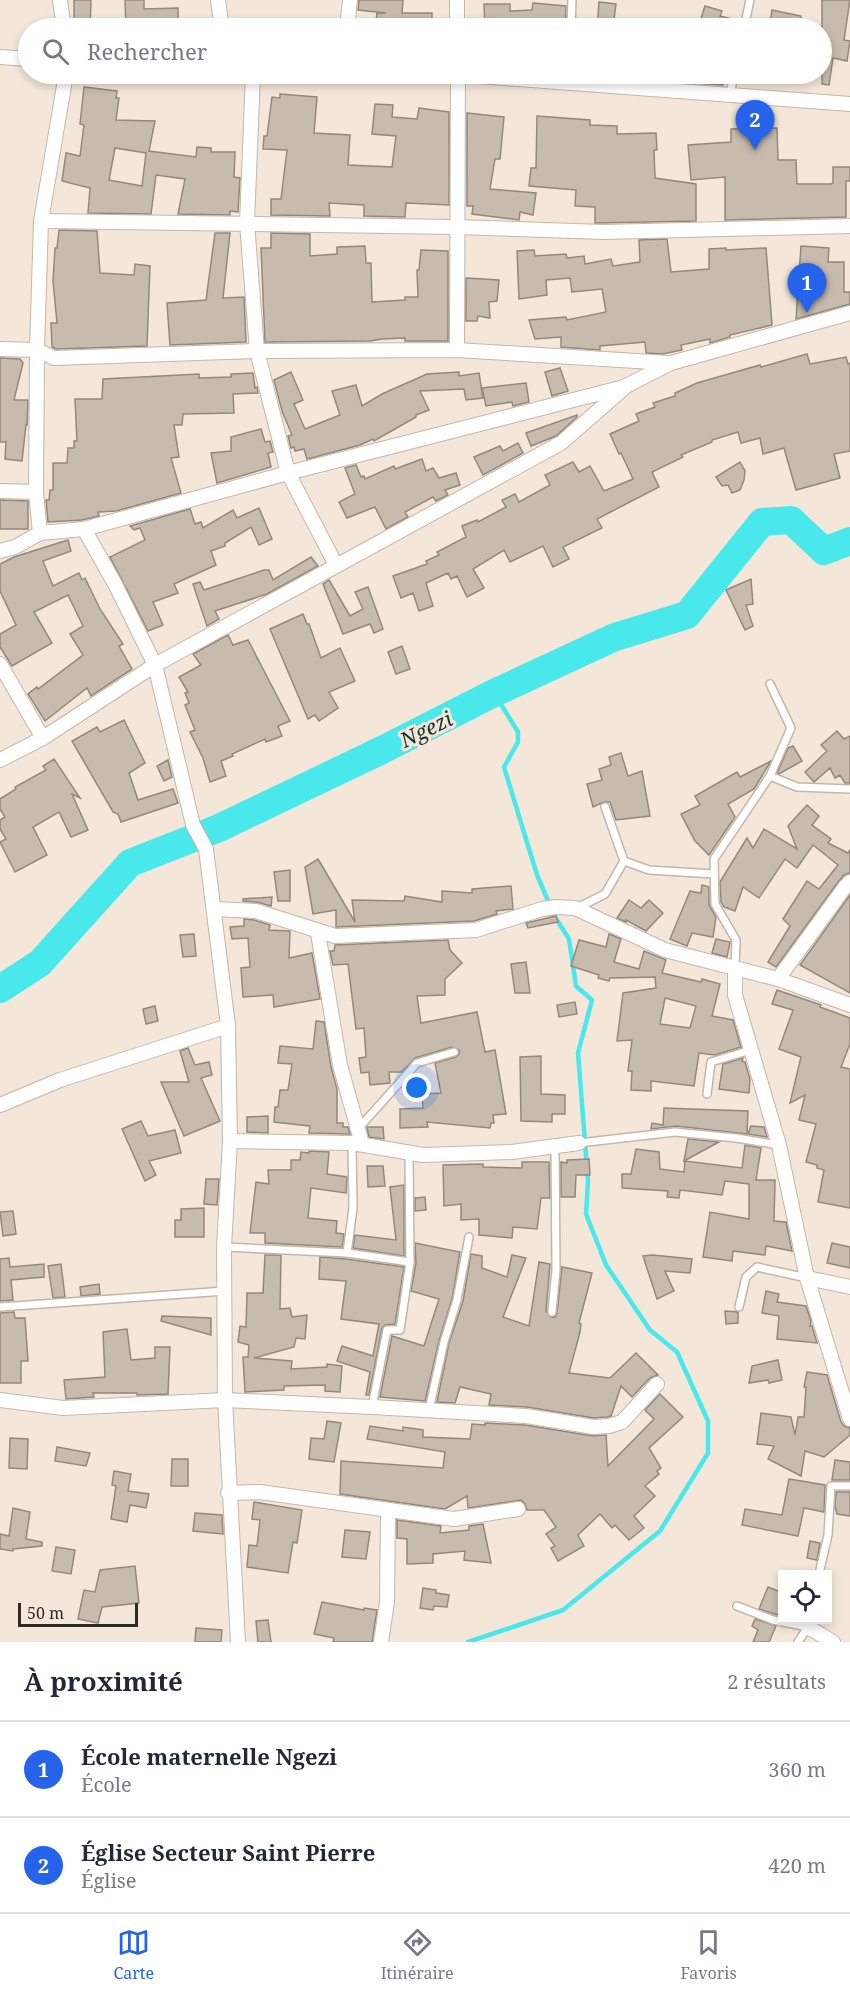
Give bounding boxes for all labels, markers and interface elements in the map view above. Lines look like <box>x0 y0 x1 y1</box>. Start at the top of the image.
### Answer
search box <box>18 18 832 84</box>
icon: search <box>39 35 72 68</box>
text: Rechercher <box>87 36 207 66</box>
pin: 2 <box>736 100 774 150</box>
pin: 1 <box>788 264 826 313</box>
water label: Ngezi <box>394 704 457 754</box>
your location <box>402 1073 431 1102</box>
map controls <box>778 1570 832 1624</box>
button: locate <box>778 1570 832 1624</box>
scale bar <box>18 1600 138 1628</box>
text: 50 m <box>27 1602 64 1624</box>
text: À proximité <box>24 1663 183 1699</box>
text: 2 résultats <box>727 1668 826 1695</box>
text: École maternelle Ngezi <box>81 1741 337 1771</box>
text: 1 <box>38 1756 49 1783</box>
text: 360 m <box>768 1756 826 1783</box>
text: École <box>81 1771 132 1798</box>
text: Église Secteur Saint Pierre <box>81 1837 375 1867</box>
text: 2 <box>38 1852 49 1879</box>
text: 420 m <box>768 1852 826 1879</box>
text: Église <box>81 1867 137 1894</box>
tab: Carte <box>113 1926 154 1984</box>
tab: Itinéraire <box>381 1926 454 1984</box>
tab: Favoris <box>680 1926 737 1984</box>

